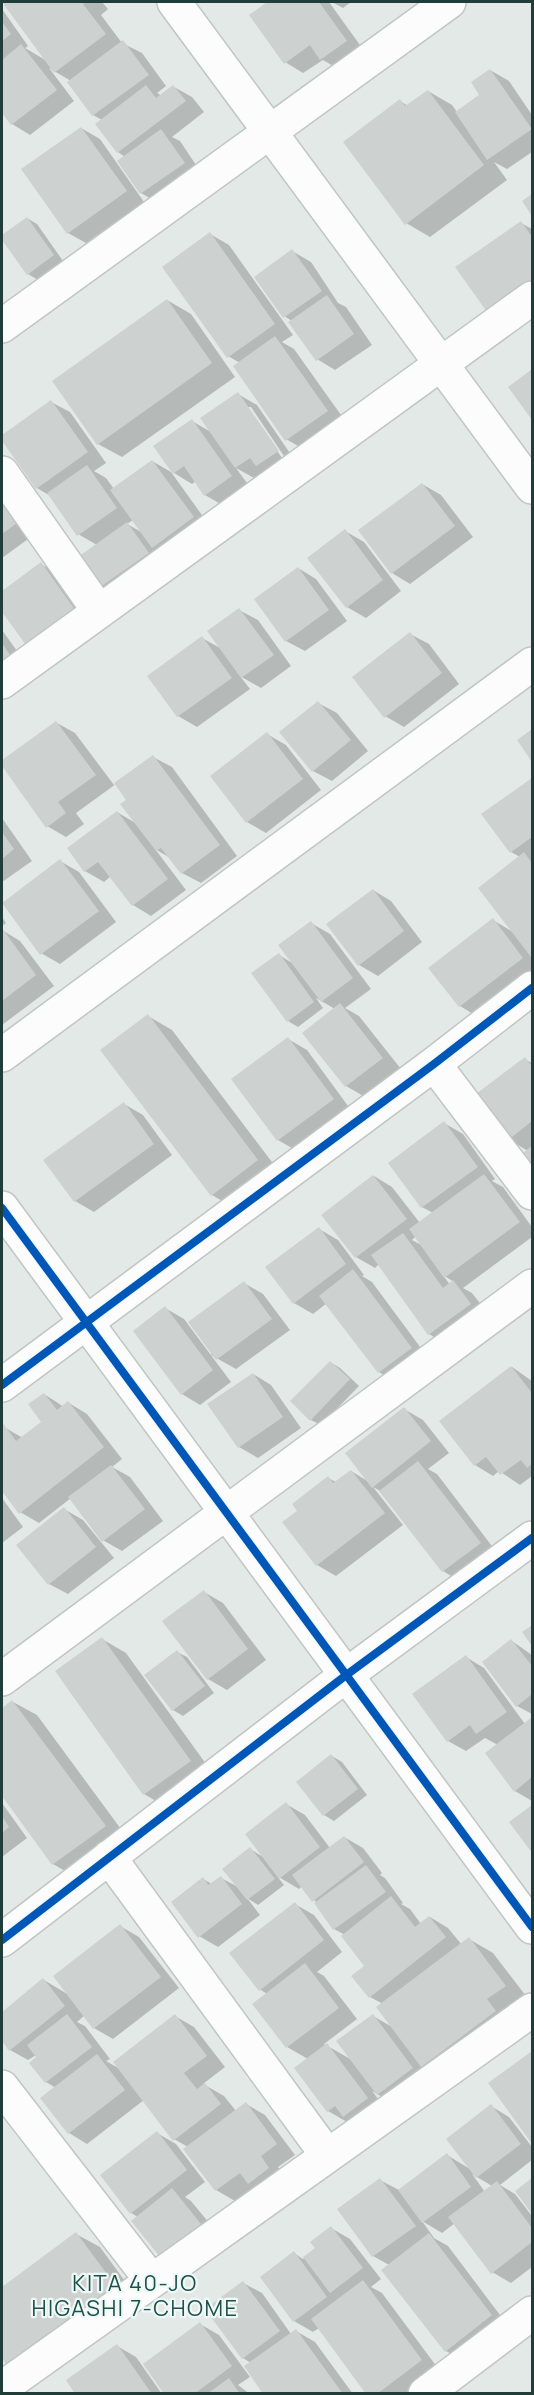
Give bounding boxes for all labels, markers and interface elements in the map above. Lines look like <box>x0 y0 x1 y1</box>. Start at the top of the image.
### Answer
district label: KITA 40-JO HIGASHI 7-CHOME <box>31 2268 239 2323</box>

